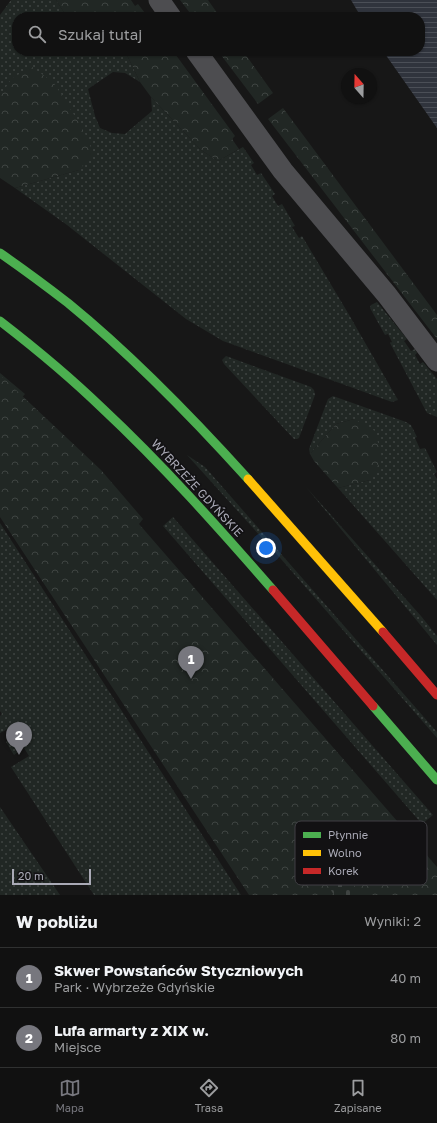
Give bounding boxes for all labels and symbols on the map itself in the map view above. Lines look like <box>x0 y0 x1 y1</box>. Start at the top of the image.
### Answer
north arrow <box>341 68 377 104</box>
street label: WYBRZEŻE GDYŃSKIE <box>148 436 247 540</box>
your location <box>256 538 276 558</box>
pin: 1 <box>178 646 204 679</box>
pin: 2 <box>6 722 32 755</box>
legend <box>295 821 427 885</box>
text: Płynnie <box>328 828 368 841</box>
text: Wolno <box>328 846 362 859</box>
text: Korek <box>328 864 359 877</box>
scale bar <box>12 867 91 886</box>

